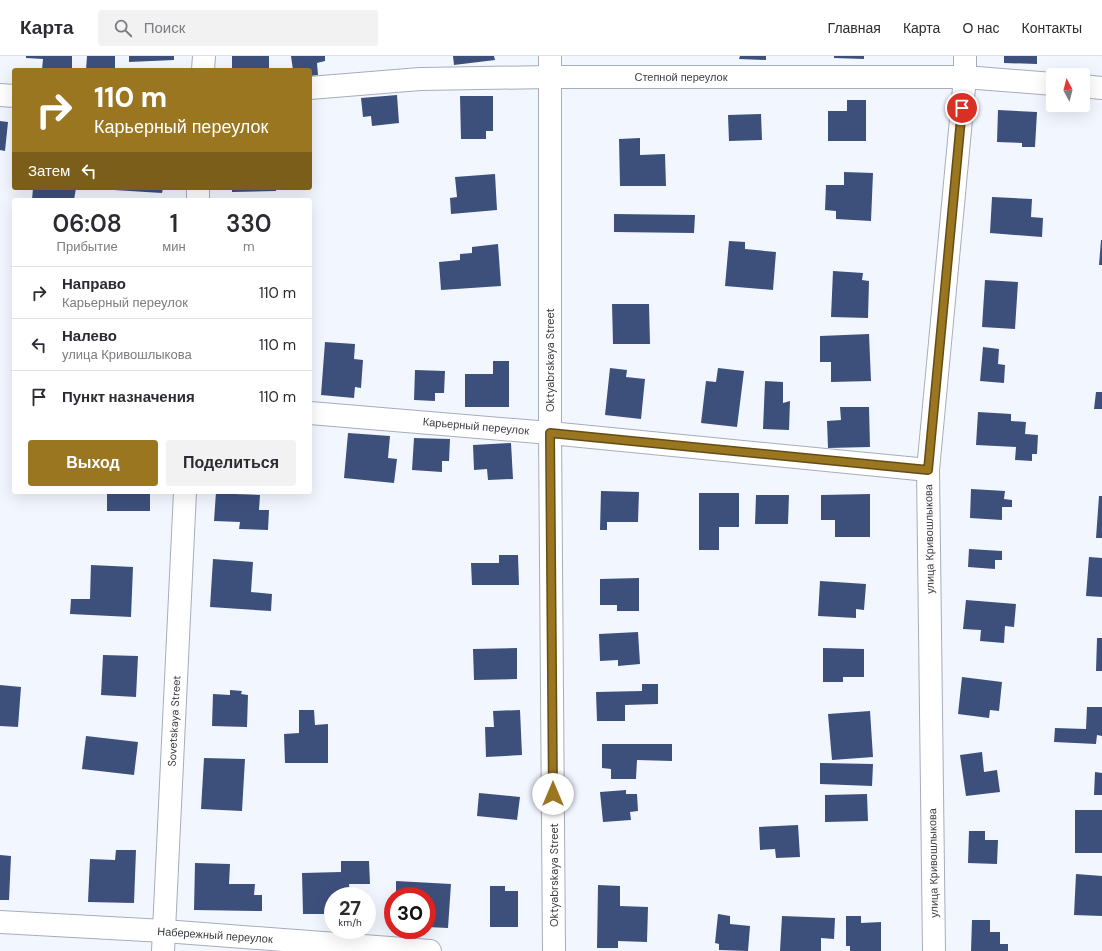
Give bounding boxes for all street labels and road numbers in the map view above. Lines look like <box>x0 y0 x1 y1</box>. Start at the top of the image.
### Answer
street label: Степной переулок <box>634 70 728 84</box>
street label: Oktyabrskaya Street <box>543 308 557 412</box>
street label: Карьерный переулок <box>422 414 530 438</box>
street label: улица Кривошлыкова <box>921 483 937 594</box>
street label: Sovetskaya Street <box>165 675 183 767</box>
street label: улица Кривошлыкова <box>925 807 941 918</box>
street label: Oktyabrskaya Street <box>547 823 561 927</box>
street label: Набережный переулок <box>157 924 273 946</box>

